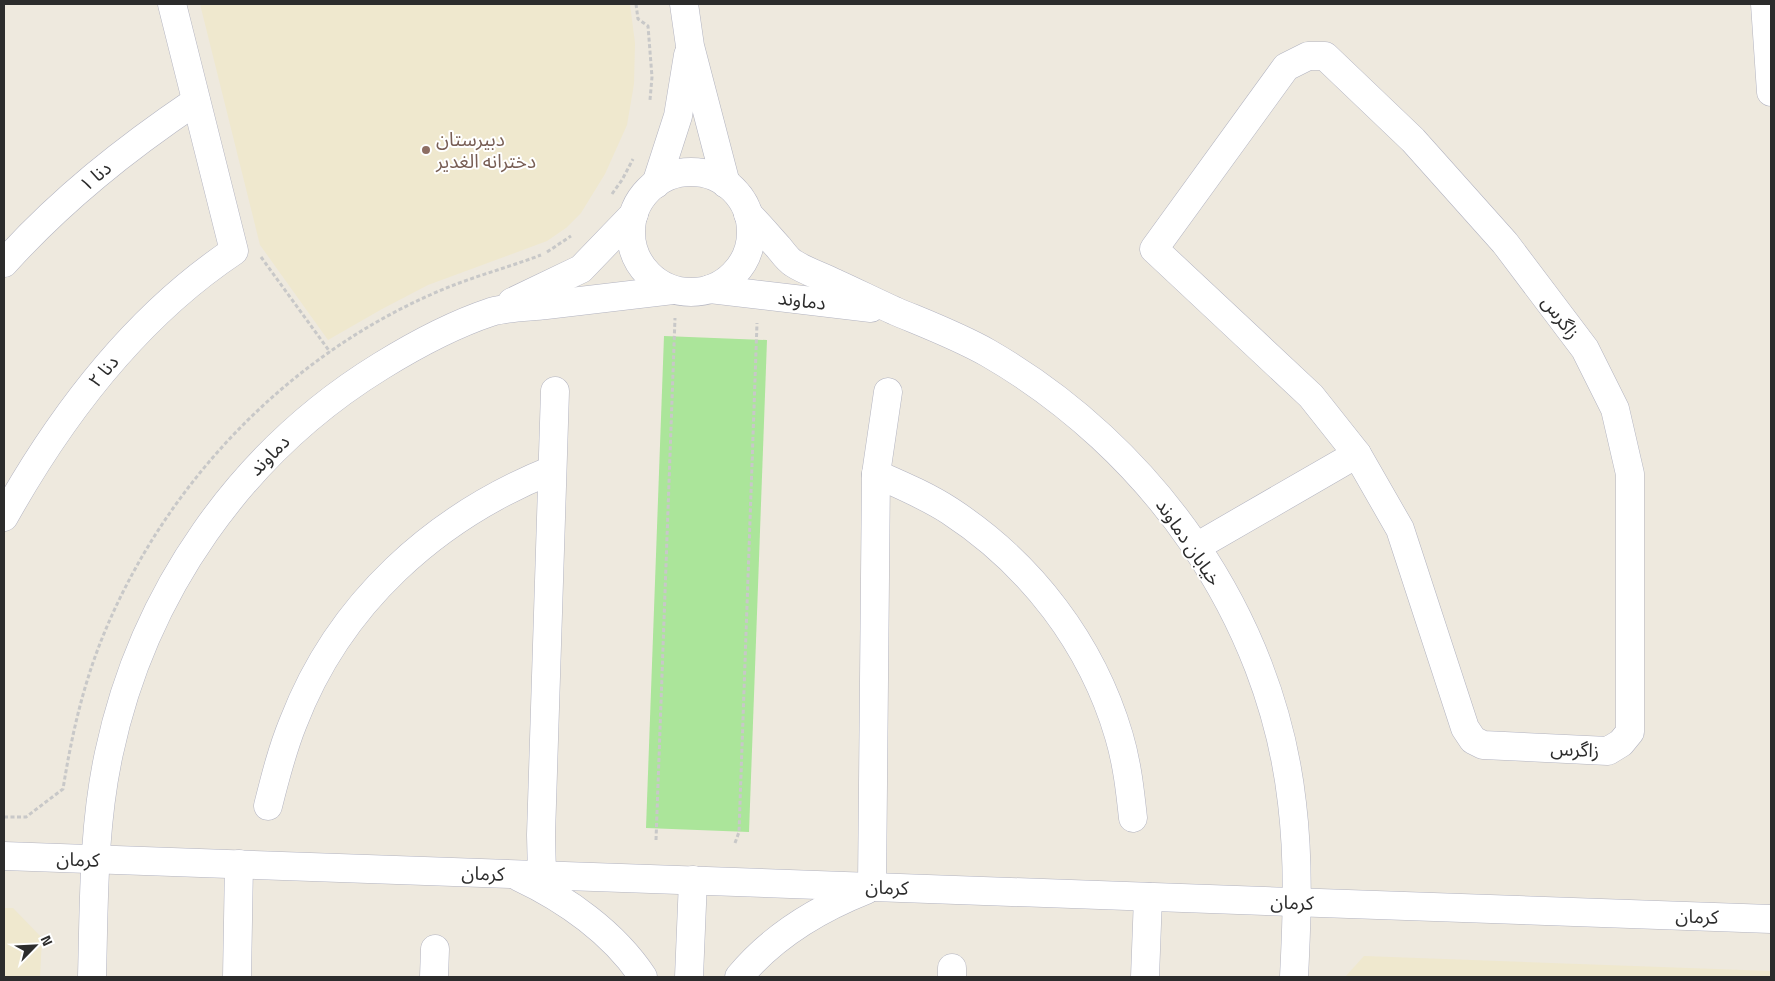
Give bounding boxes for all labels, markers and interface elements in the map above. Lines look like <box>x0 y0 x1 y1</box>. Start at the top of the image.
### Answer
place label: دبیرستان دخترانه الغدیر <box>435 124 536 175</box>
marker: دبیرستان دخترانه الغدیر <box>420 144 432 156</box>
street label: دنا ۱ <box>72 153 117 198</box>
street label: دماوند <box>776 282 828 317</box>
street label: زاگرس <box>1535 288 1588 345</box>
street label: دنا ۲ <box>80 348 125 393</box>
street label: دماوند <box>241 427 296 482</box>
street label: خیابان دماوند <box>1149 492 1229 591</box>
street label: زاگرس <box>1550 733 1600 764</box>
street label: کرمان <box>56 843 101 874</box>
street label: کرمان <box>461 857 506 888</box>
street label: کرمان <box>865 871 910 902</box>
street label: کرمان <box>1270 886 1315 917</box>
street label: کرمان <box>1675 900 1720 931</box>
north arrow <box>10 921 60 971</box>
text: N <box>36 932 59 949</box>

